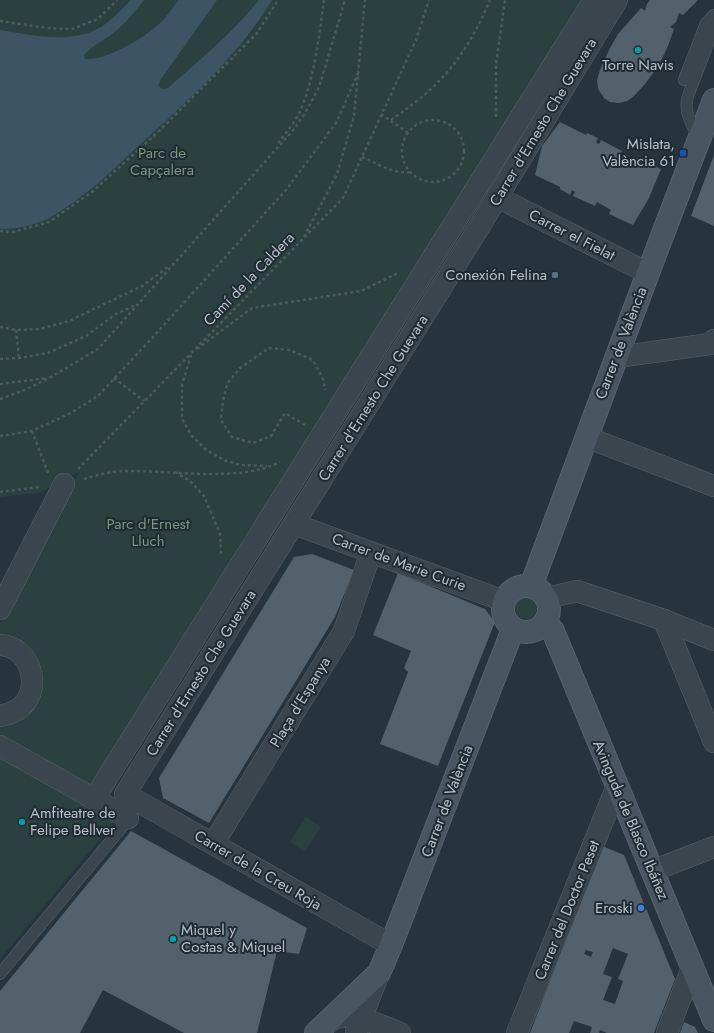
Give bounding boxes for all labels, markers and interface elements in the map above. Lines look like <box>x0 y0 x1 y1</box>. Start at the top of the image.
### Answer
street label: Carrer d'Ernesto Che Guevara <box>484 34 602 210</box>
marker: Torre Navis <box>633 45 643 55</box>
place label: Torre Navis <box>602 54 674 76</box>
place label: Mislata, València 61 <box>602 133 675 172</box>
park label: Parc de Capçalera <box>130 142 194 181</box>
marker: Mislata, València 61 <box>678 148 688 158</box>
street label: Carrer el Fielat <box>525 204 619 266</box>
street label: Camí de la Caldera <box>198 227 300 331</box>
place label: Conexión Felina <box>445 264 547 286</box>
marker: Conexión Felina <box>550 270 560 280</box>
street label: Carrer de València <box>589 284 653 402</box>
street label: Carrer d'Ernesto Che Guevara <box>313 310 433 486</box>
park label: Parc d'Ernest Lluch <box>106 513 190 552</box>
street label: Carrer de Marie Curie <box>329 528 469 597</box>
street label: Carrer d'Ernesto Che Guevara <box>141 585 261 761</box>
street label: Plaça d'Espanya <box>264 652 336 752</box>
street label: Avinguda de Blasco Ibáñez <box>587 737 675 903</box>
street label: Carrer de València <box>415 742 479 860</box>
place label: Amfiteatre de Felipe Bellver <box>30 802 116 841</box>
marker: Amfiteatre de Felipe Bellver <box>17 817 27 827</box>
street label: Carrer de la Creu Roja <box>190 825 326 915</box>
street label: Carrer del Doctor Peset <box>529 836 605 983</box>
place label: Eroski <box>595 897 633 919</box>
marker: Eroski <box>636 903 646 913</box>
place label: Miquel y Costas & Miquel <box>181 919 285 958</box>
marker: Miquel y Costas & Miquel <box>168 934 178 944</box>

